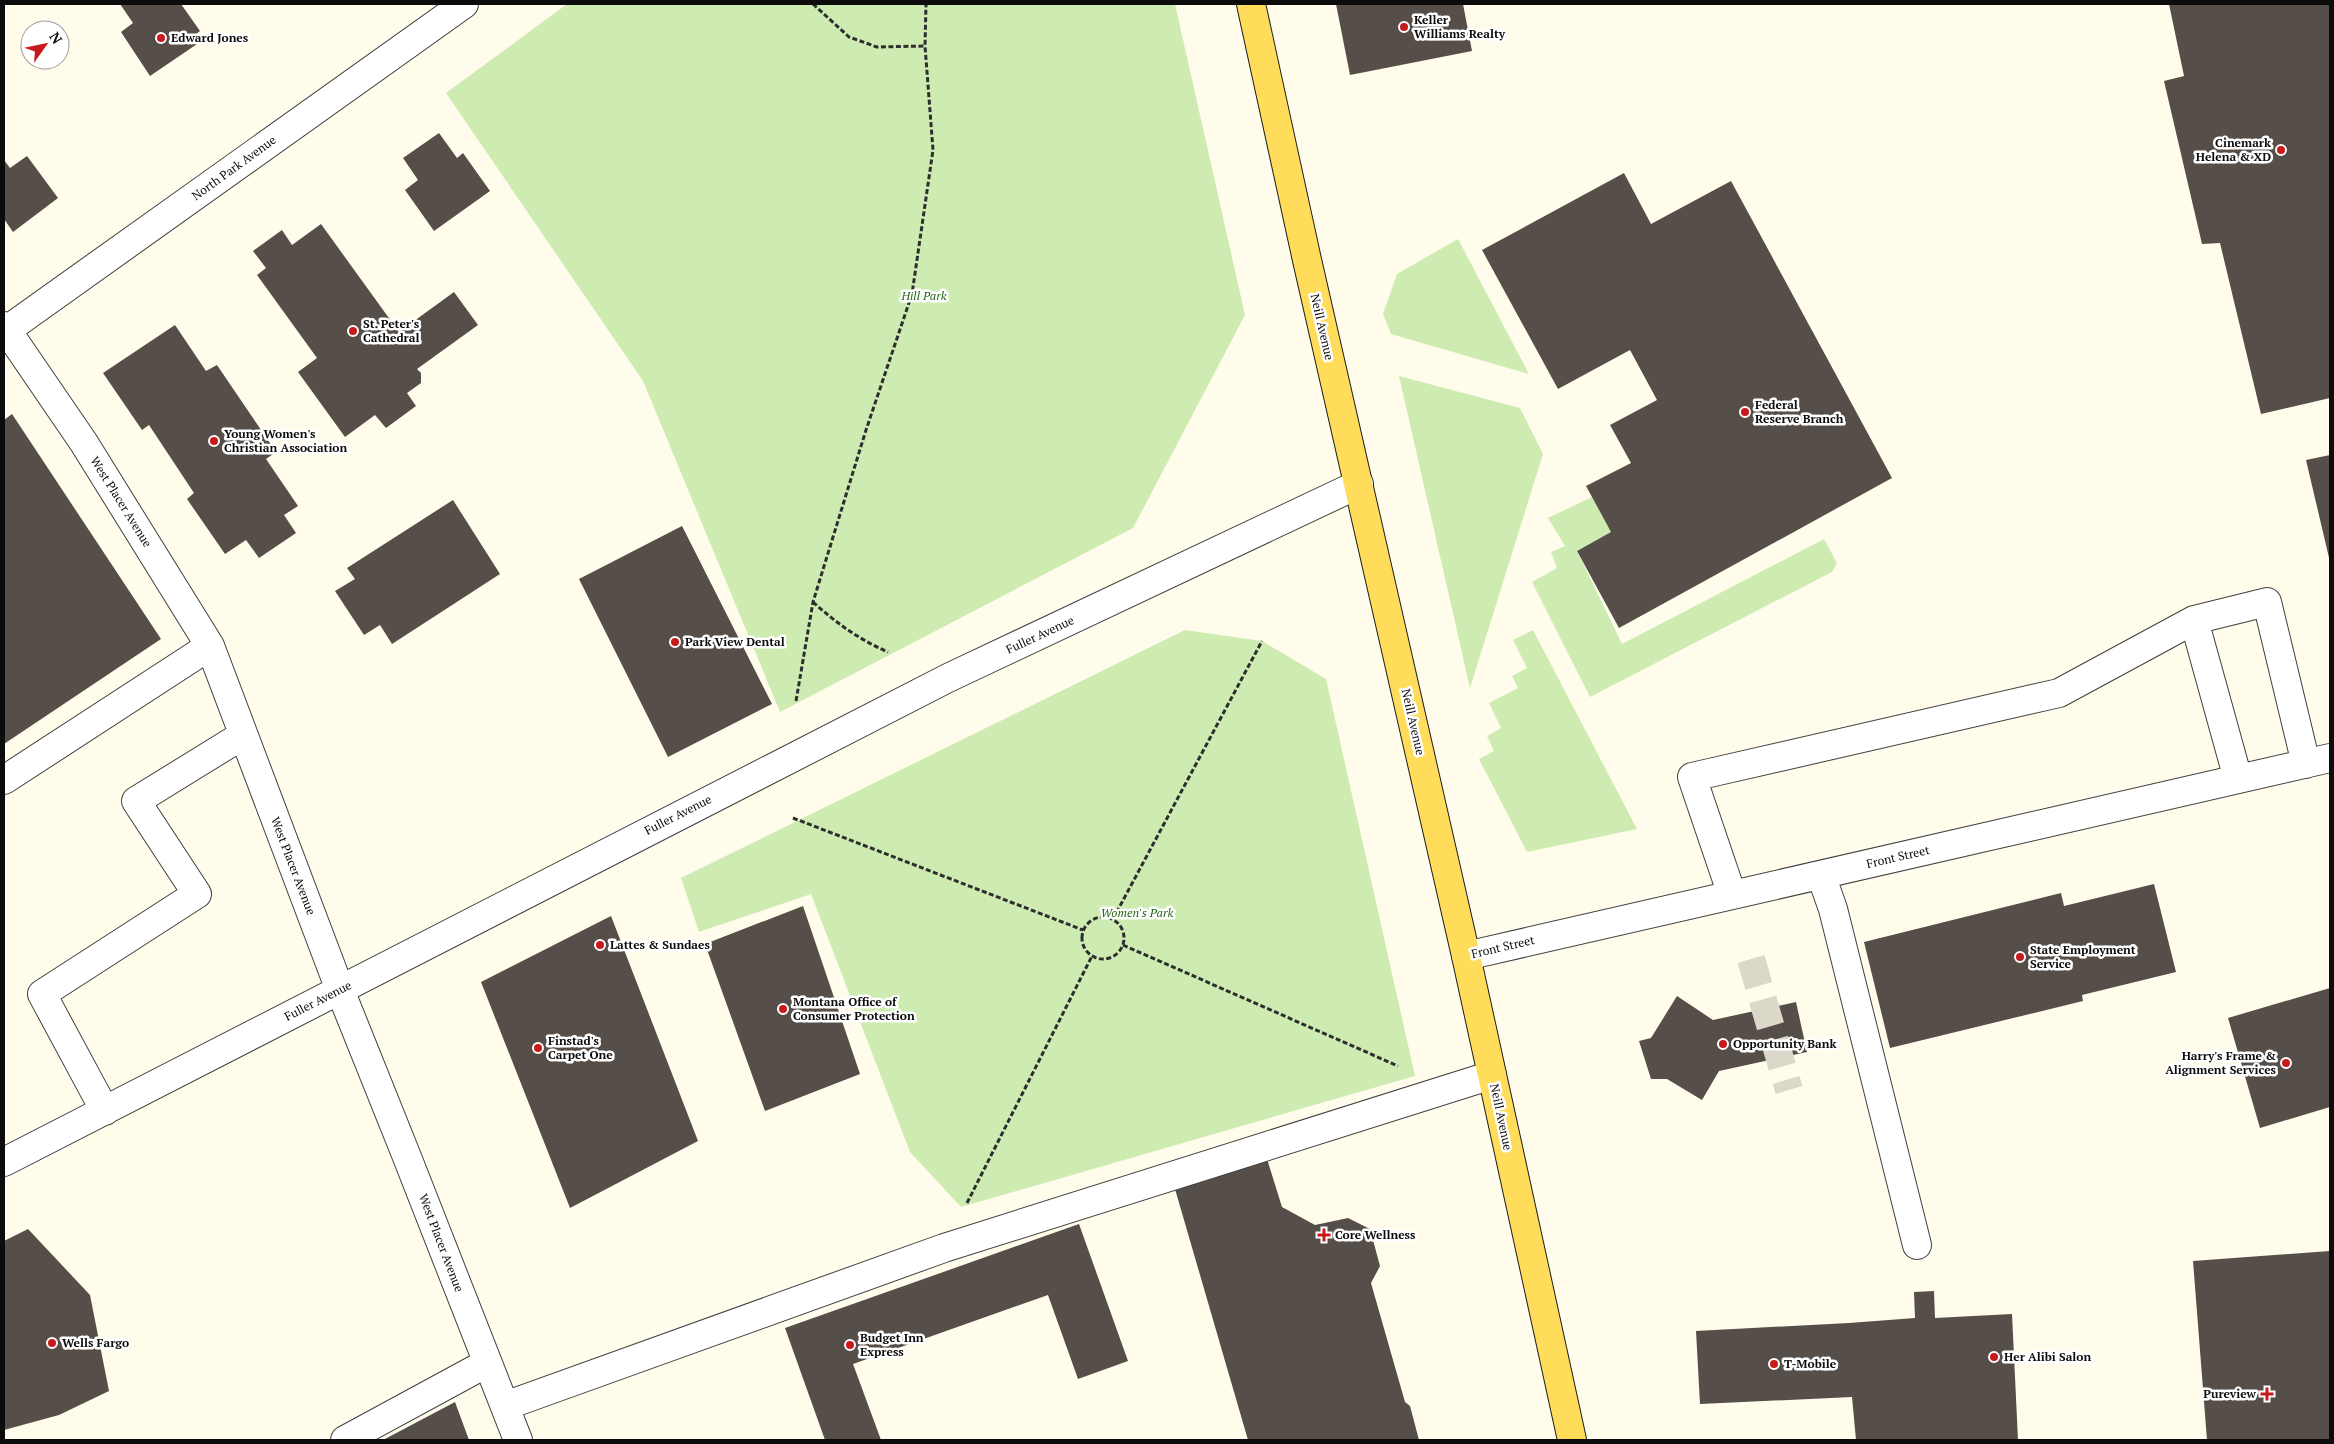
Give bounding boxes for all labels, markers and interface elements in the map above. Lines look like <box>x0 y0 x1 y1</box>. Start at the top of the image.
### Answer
place label: Keller Williams Realty <box>1414 12 1506 41</box>
north arrow <box>20 20 70 70</box>
marker: Keller Williams Realty <box>1398 21 1410 33</box>
text: N <box>45 28 67 48</box>
place label: Edward Jones <box>171 30 249 45</box>
marker: Edward Jones <box>155 32 167 44</box>
street label: North Park Avenue <box>189 132 279 203</box>
place label: Cinemark Helena & XD <box>2196 135 2271 164</box>
marker: Cinemark Helena & XD <box>2275 144 2287 156</box>
park label: Hill Park <box>900 288 947 303</box>
street label: Neill Avenue <box>1308 292 1337 362</box>
place label: St. Peter's Cathedral <box>363 316 420 345</box>
marker: St. Peter's Cathedral <box>347 325 359 337</box>
place label: Federal Reserve Branch <box>1755 397 1844 426</box>
marker: Federal Reserve Branch <box>1739 406 1751 418</box>
place label: Young Women's Christian Association <box>224 426 347 455</box>
marker: Young Women's Christian Association <box>208 435 220 447</box>
street label: West Placer Avenue <box>88 454 155 550</box>
street label: Fuller Avenue <box>1003 612 1076 657</box>
place label: Park View Dental <box>685 634 785 649</box>
marker: Park View Dental <box>669 636 681 648</box>
street label: Neill Avenue <box>1399 687 1428 757</box>
street label: Fuller Avenue <box>642 791 714 838</box>
street label: West Placer Avenue <box>268 815 319 917</box>
street label: Front Street <box>1865 842 1931 871</box>
park label: Women's Park <box>1101 905 1174 920</box>
street label: Front Street <box>1470 932 1536 961</box>
place label: Lattes & Sundaes <box>610 937 710 952</box>
marker: Lattes & Sundaes <box>594 939 606 951</box>
place label: State Employment Service <box>2030 942 2136 971</box>
marker: State Employment Service <box>2014 951 2026 963</box>
street label: Fuller Avenue <box>282 977 354 1024</box>
place label: Montana Office of Consumer Protection <box>793 994 915 1023</box>
marker: Montana Office of Consumer Protection <box>777 1003 789 1015</box>
place label: Finstad's Carpet One <box>548 1033 613 1062</box>
place label: Opportunity Bank <box>1733 1036 1836 1051</box>
marker: Opportunity Bank <box>1717 1038 1729 1050</box>
marker: Finstad's Carpet One <box>532 1042 544 1054</box>
place label: Harry's Frame & Alignment Services <box>2165 1048 2277 1077</box>
marker: Harry's Frame & Alignment Services <box>2280 1057 2292 1069</box>
street label: Neill Avenue <box>1487 1082 1516 1152</box>
street label: West Placer Avenue <box>416 1192 467 1294</box>
place label: Core Wellness <box>1335 1227 1416 1242</box>
marker: Core Wellness <box>1317 1228 1331 1242</box>
place label: Budget Inn Express <box>860 1330 924 1359</box>
place label: Wells Fargo <box>62 1335 129 1350</box>
marker: Wells Fargo <box>46 1337 58 1349</box>
marker: Budget Inn Express <box>844 1339 856 1351</box>
place label: Her Alibi Salon <box>2004 1349 2091 1364</box>
marker: Her Alibi Salon <box>1988 1351 2000 1363</box>
place label: T-Mobile <box>1784 1356 1837 1371</box>
marker: T-Mobile <box>1768 1358 1780 1370</box>
place label: Pureview <box>2203 1386 2257 1401</box>
marker: Pureview <box>2260 1387 2274 1401</box>

